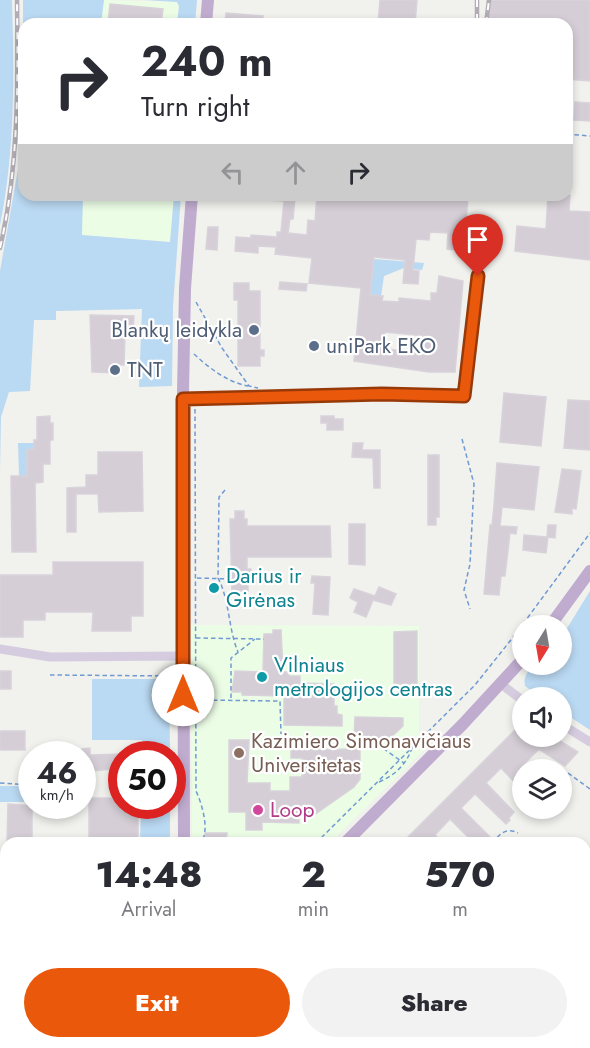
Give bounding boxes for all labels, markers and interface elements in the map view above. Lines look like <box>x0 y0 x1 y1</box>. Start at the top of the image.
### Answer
text: 240 m <box>141 31 273 92</box>
icon: right <box>42 42 120 120</box>
text: Turn right <box>141 87 249 126</box>
icon: left <box>216 156 249 189</box>
icon: ahead <box>279 156 312 189</box>
icon: right <box>342 156 375 189</box>
pin <box>452 214 503 276</box>
icon: arrive <box>461 223 494 256</box>
place label: Blankų leidykla <box>111 315 242 345</box>
marker: Blankų leidykla <box>247 323 261 337</box>
place label: uniPark EKO <box>326 331 436 361</box>
marker: uniPark EKO <box>307 339 321 353</box>
place label: TNT <box>127 355 163 385</box>
marker: TNT <box>108 363 122 377</box>
place label: Darius ir Girėnas <box>226 561 302 615</box>
marker: Darius ir Girėnas <box>207 581 221 595</box>
north arrow <box>512 615 572 675</box>
map controls <box>512 615 572 819</box>
place label: Vilniaus metrologijos centras <box>274 650 452 704</box>
position arrow <box>151 663 215 727</box>
marker: Vilniaus metrologijos centras <box>255 670 269 684</box>
button: sound <box>512 687 572 747</box>
place label: Kazimiero Simonavičiaus Universitetas <box>251 726 471 780</box>
speed limit sign: 50 <box>108 741 186 819</box>
marker: Kazimiero Simonavičiaus Universitetas <box>232 746 246 760</box>
text: 46 <box>36 751 78 794</box>
button: layers <box>512 759 572 819</box>
text: km/h <box>40 784 74 806</box>
place label: Loop <box>270 795 314 825</box>
marker: Loop <box>251 803 265 817</box>
text: 14:48 <box>95 848 202 900</box>
text: 2 <box>301 848 326 900</box>
text: 570 <box>424 848 496 900</box>
text: Arrival <box>121 895 176 924</box>
text: min <box>298 895 329 924</box>
text: m <box>452 895 468 924</box>
button: Exit <box>24 968 290 1037</box>
button: Share <box>302 968 567 1037</box>

